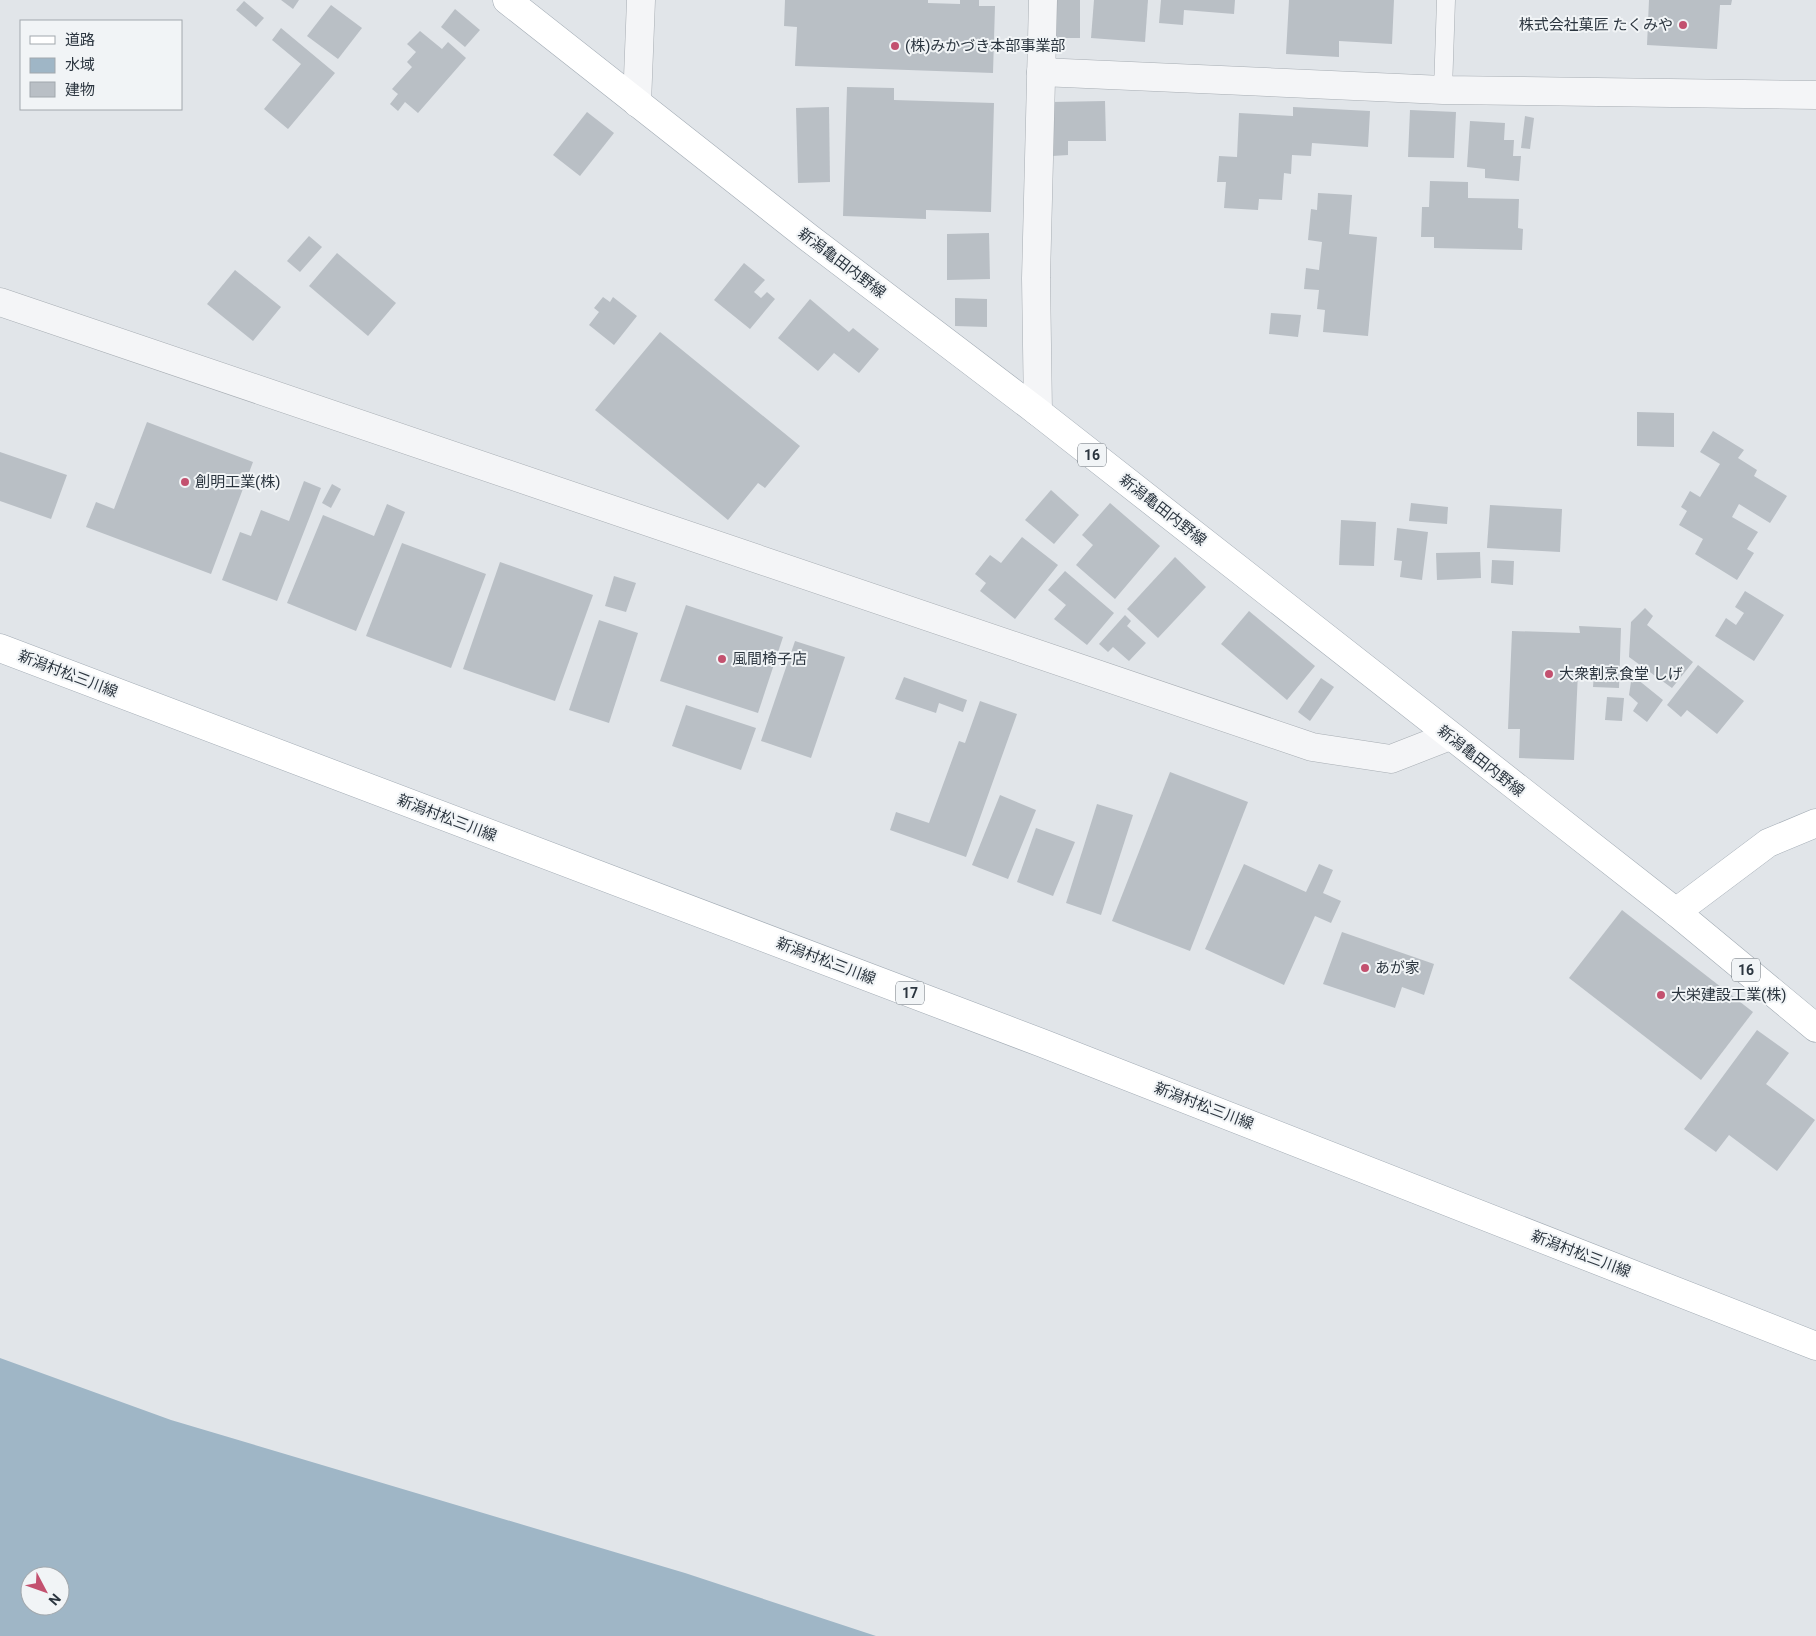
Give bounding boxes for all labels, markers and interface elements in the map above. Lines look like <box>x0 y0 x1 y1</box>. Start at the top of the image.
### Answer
place label: 株式会社菓匠 たくみや <box>1519 16 1673 34</box>
marker: 株式会社菓匠 たくみや <box>1677 19 1689 31</box>
legend <box>20 20 182 110</box>
text: 道路 <box>65 31 95 49</box>
place label: (株)みかづき本部事業部 <box>905 37 1065 55</box>
marker: (株)みかづき本部事業部 <box>889 40 901 52</box>
text: 水域 <box>65 56 95 74</box>
text: 建物 <box>65 81 95 99</box>
street label: 新潟亀田内野線 <box>795 224 889 302</box>
road number: 16 <box>1078 444 1106 466</box>
street label: 新潟亀田内野線 <box>1116 471 1210 549</box>
place label: 創明工業(株) <box>195 473 280 491</box>
marker: 創明工業(株) <box>179 476 191 488</box>
street label: 新潟村松三川線 <box>16 647 120 701</box>
place label: 風間椅子店 <box>732 650 807 668</box>
marker: 風間椅子店 <box>716 653 728 665</box>
place label: 大衆割烹食堂 しげ <box>1559 665 1683 683</box>
marker: 大衆割烹食堂 しげ <box>1543 668 1555 680</box>
street label: 新潟亀田内野線 <box>1434 722 1528 800</box>
street label: 新潟村松三川線 <box>395 791 499 845</box>
street label: 新潟村松三川線 <box>774 934 878 988</box>
road number: 16 <box>1732 958 1760 982</box>
place label: あが家 <box>1375 959 1420 977</box>
marker: あが家 <box>1359 962 1371 974</box>
road number: 17 <box>896 981 924 1004</box>
place label: 大栄建設工業(株) <box>1671 986 1786 1004</box>
marker: 大栄建設工業(株) <box>1655 989 1667 1001</box>
street label: 新潟村松三川線 <box>1152 1079 1256 1133</box>
street label: 新潟村松三川線 <box>1529 1227 1633 1281</box>
north arrow <box>20 1566 70 1616</box>
text: N <box>46 1591 64 1609</box>

